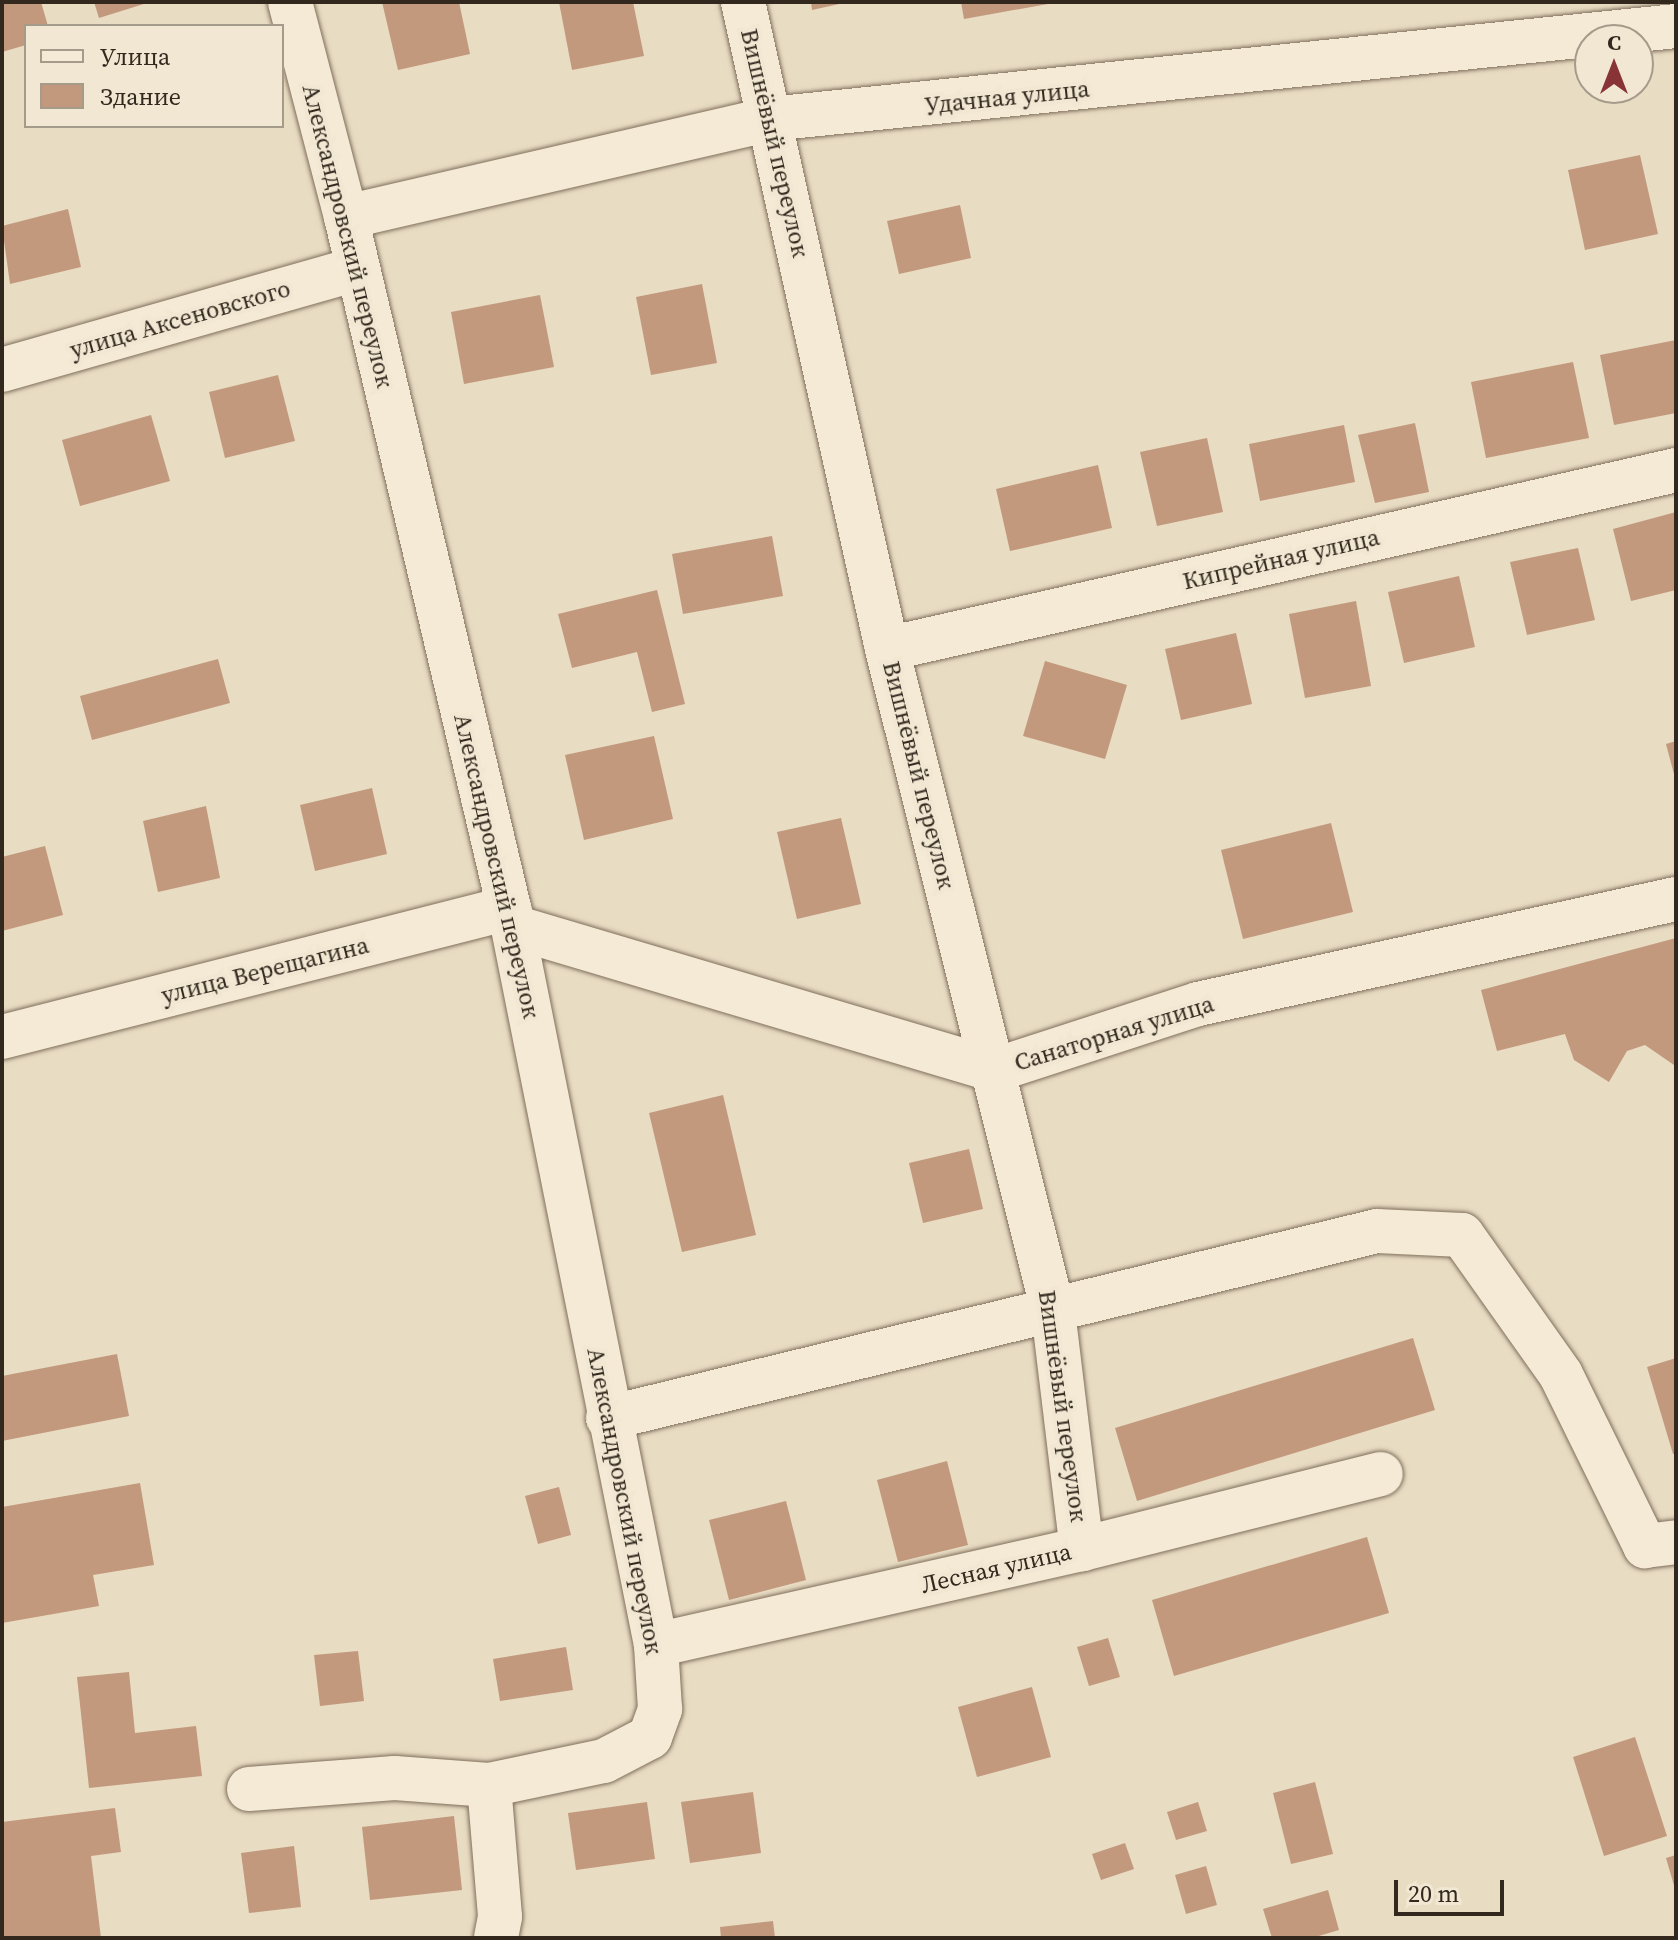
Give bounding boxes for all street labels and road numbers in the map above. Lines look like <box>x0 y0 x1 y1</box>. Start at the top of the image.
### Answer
street label: Вишнёвый переулок <box>735 26 815 260</box>
street label: Удачная улица <box>923 74 1091 120</box>
street label: Александровский переулок <box>296 81 400 391</box>
street label: улица Аксеновского <box>66 274 294 364</box>
street label: Кипрейная улица <box>1180 522 1382 596</box>
street label: Вишнёвый переулок <box>877 658 961 892</box>
street label: Александровский переулок <box>448 711 546 1021</box>
street label: улица Верещагина <box>158 930 372 1010</box>
street label: Санаторная улица <box>1011 989 1217 1077</box>
street label: Вишнёвый переулок <box>1032 1288 1094 1524</box>
street label: Александровский переулок <box>581 1345 669 1657</box>
street label: Лесная улица <box>918 1537 1074 1599</box>

